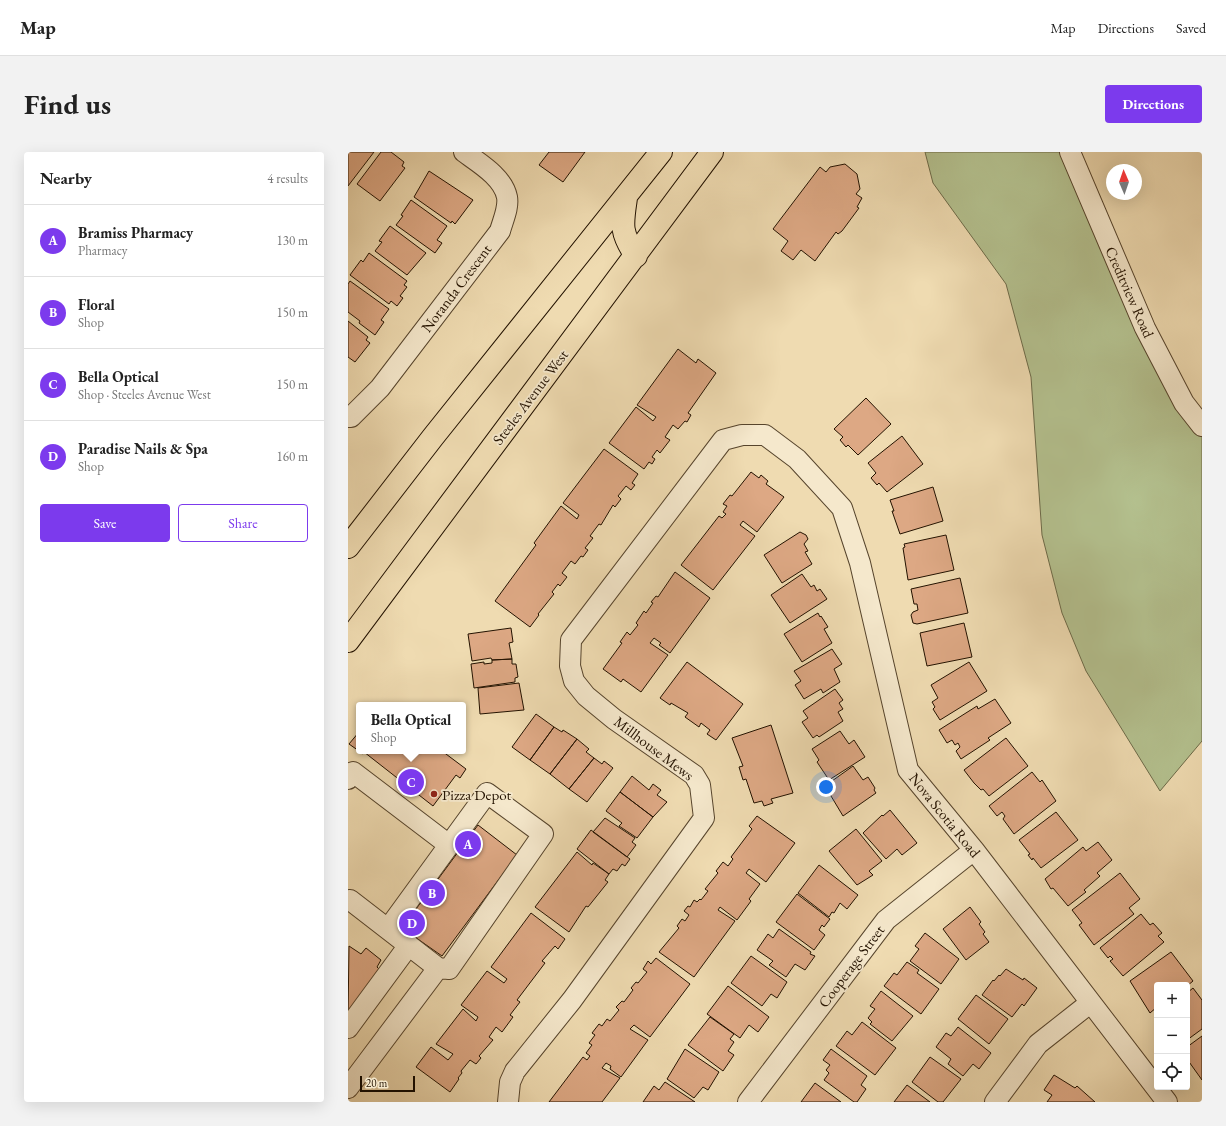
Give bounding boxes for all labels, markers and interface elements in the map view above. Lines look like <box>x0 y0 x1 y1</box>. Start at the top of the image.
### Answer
text: Map <box>20 15 56 40</box>
text: Map <box>1050 19 1076 37</box>
text: Directions <box>1098 19 1154 37</box>
text: Saved <box>1176 19 1206 37</box>
button: Directions <box>1105 85 1202 123</box>
text: Find us <box>24 86 111 122</box>
north arrow <box>1106 164 1142 200</box>
text: Nearby <box>40 167 92 189</box>
text: 4 results <box>267 170 308 187</box>
text: Bramiss Pharmacy <box>78 223 193 242</box>
text: A <box>48 232 58 249</box>
text: 130 m <box>277 232 308 249</box>
street label: Noranda Crescent <box>417 240 495 336</box>
text: Pharmacy <box>78 242 127 259</box>
street label: Creditview Road <box>1101 243 1159 341</box>
text: Floral <box>78 295 115 314</box>
text: B <box>49 304 57 321</box>
text: 150 m <box>277 304 308 321</box>
text: Shop <box>78 314 104 331</box>
street label: Steeles Avenue West <box>488 345 572 448</box>
text: Bella Optical <box>78 367 159 386</box>
text: C <box>48 376 58 393</box>
text: 150 m <box>277 376 308 393</box>
text: Shop · Steeles Avenue West <box>78 386 211 403</box>
text: Paradise Nails & Spa <box>78 439 208 458</box>
text: D <box>48 448 58 465</box>
text: 160 m <box>277 448 308 465</box>
text: Shop <box>78 458 104 475</box>
button: Save <box>40 504 170 542</box>
button: Share <box>178 504 308 542</box>
popup <box>356 702 466 754</box>
text: Bella Optical <box>371 710 451 729</box>
street label: Millhouse Mews <box>610 712 698 784</box>
text: Shop <box>371 729 397 746</box>
pin: C <box>398 767 424 797</box>
street label: Nova Scotia Road <box>905 769 985 861</box>
your location <box>816 777 836 797</box>
place label: Pizza Depot <box>442 785 512 804</box>
marker: Pizza Depot <box>429 789 439 799</box>
pin: A <box>455 829 481 859</box>
pin: B <box>419 878 445 908</box>
pin: D <box>399 908 425 938</box>
street label: Cooperage Street <box>814 921 888 1011</box>
map controls <box>1154 982 1190 1090</box>
button: + <box>1154 982 1190 1018</box>
button: − <box>1154 1018 1190 1054</box>
button: locate <box>1154 1054 1190 1090</box>
scale bar <box>360 1074 415 1093</box>
text: 20 m <box>366 1076 387 1090</box>

